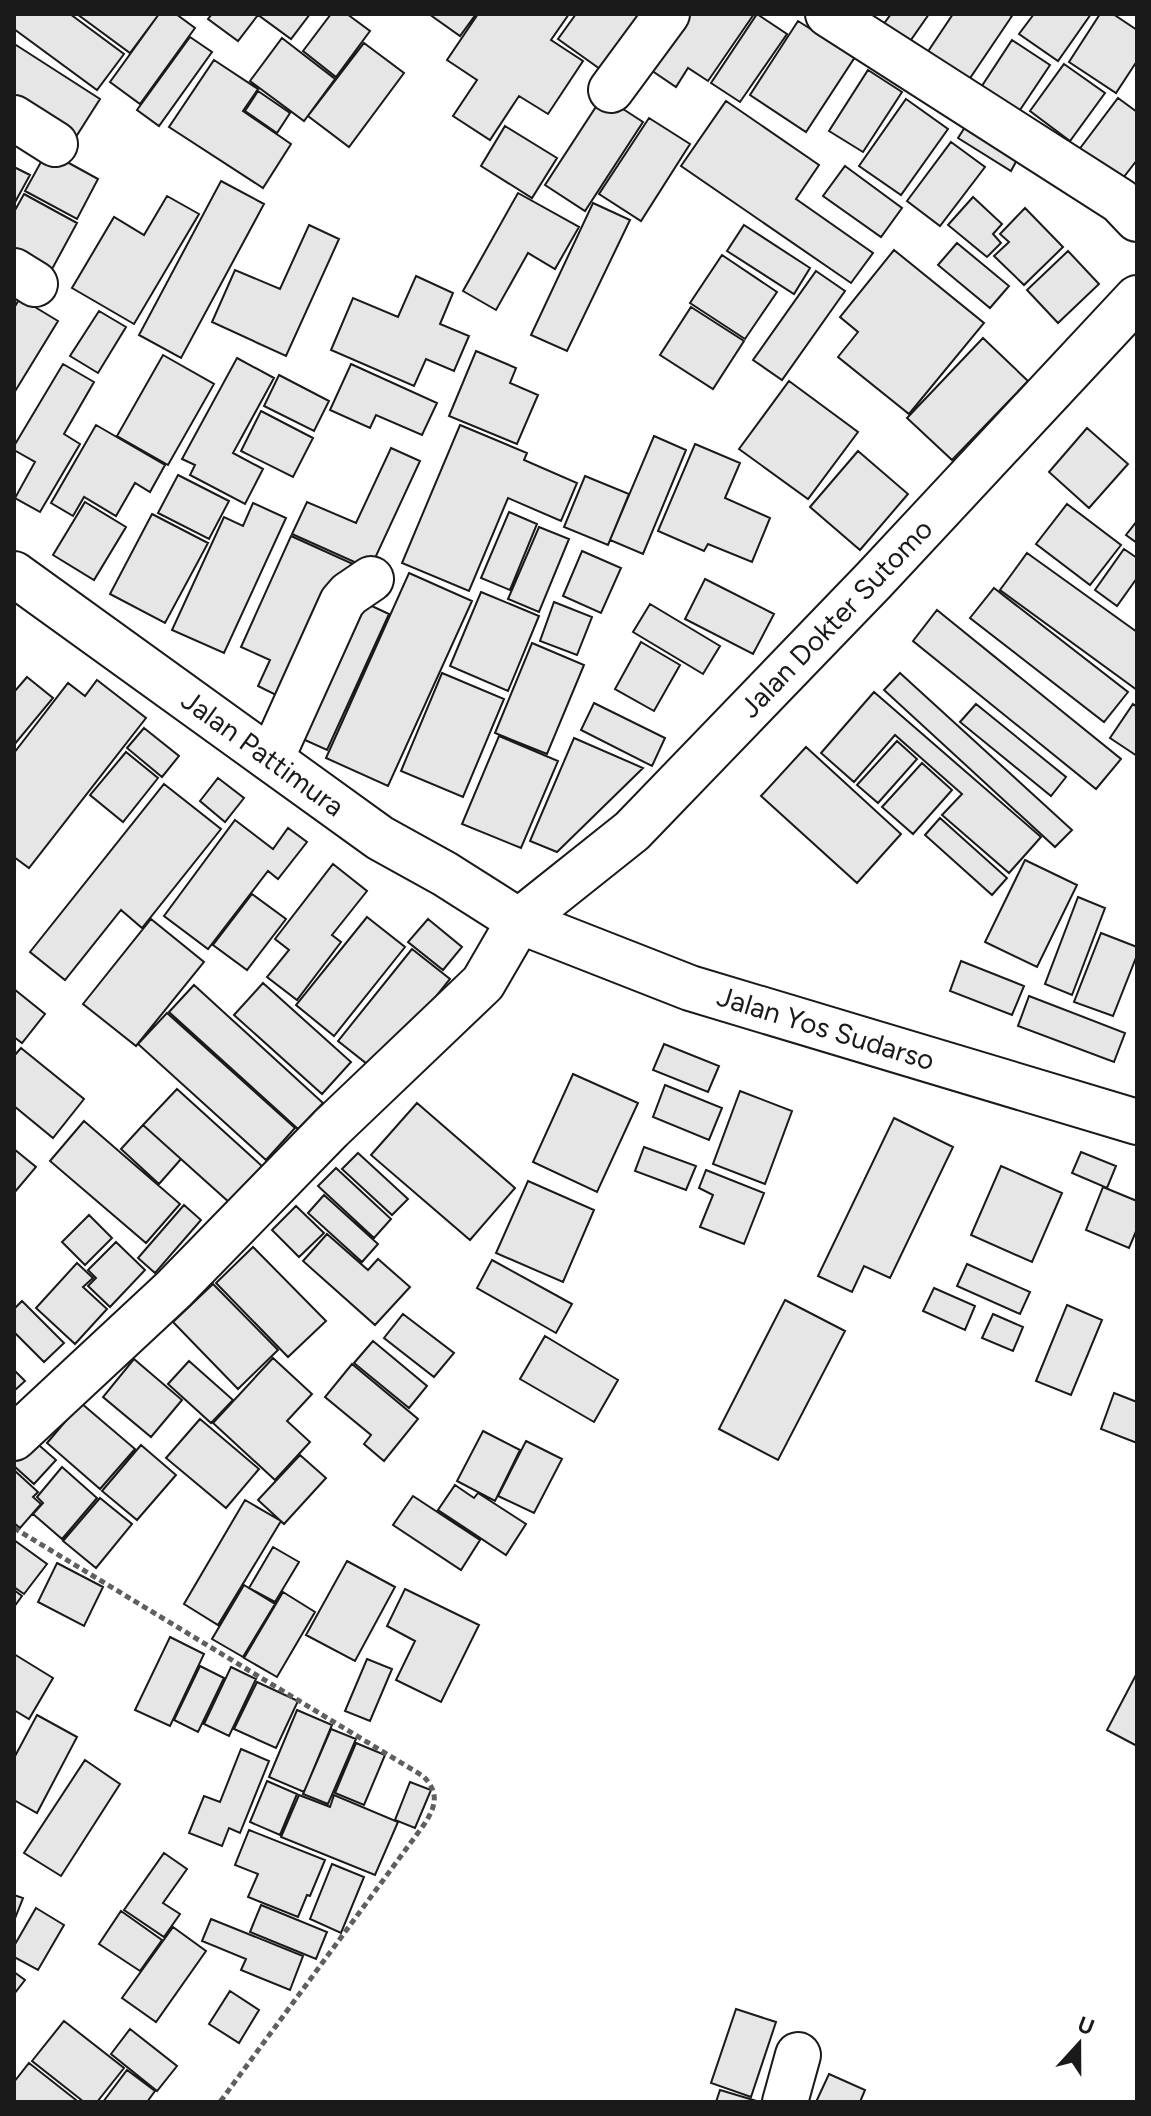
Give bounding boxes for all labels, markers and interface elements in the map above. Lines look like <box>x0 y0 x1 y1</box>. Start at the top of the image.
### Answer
street label: Jalan Dokter Sutomo <box>733 512 939 724</box>
street label: Jalan Pattimura <box>175 683 351 823</box>
street label: Jalan Yos Sudarso <box>713 979 939 1077</box>
north arrow <box>1039 2004 1119 2084</box>
text: U <box>1074 2010 1098 2041</box>

